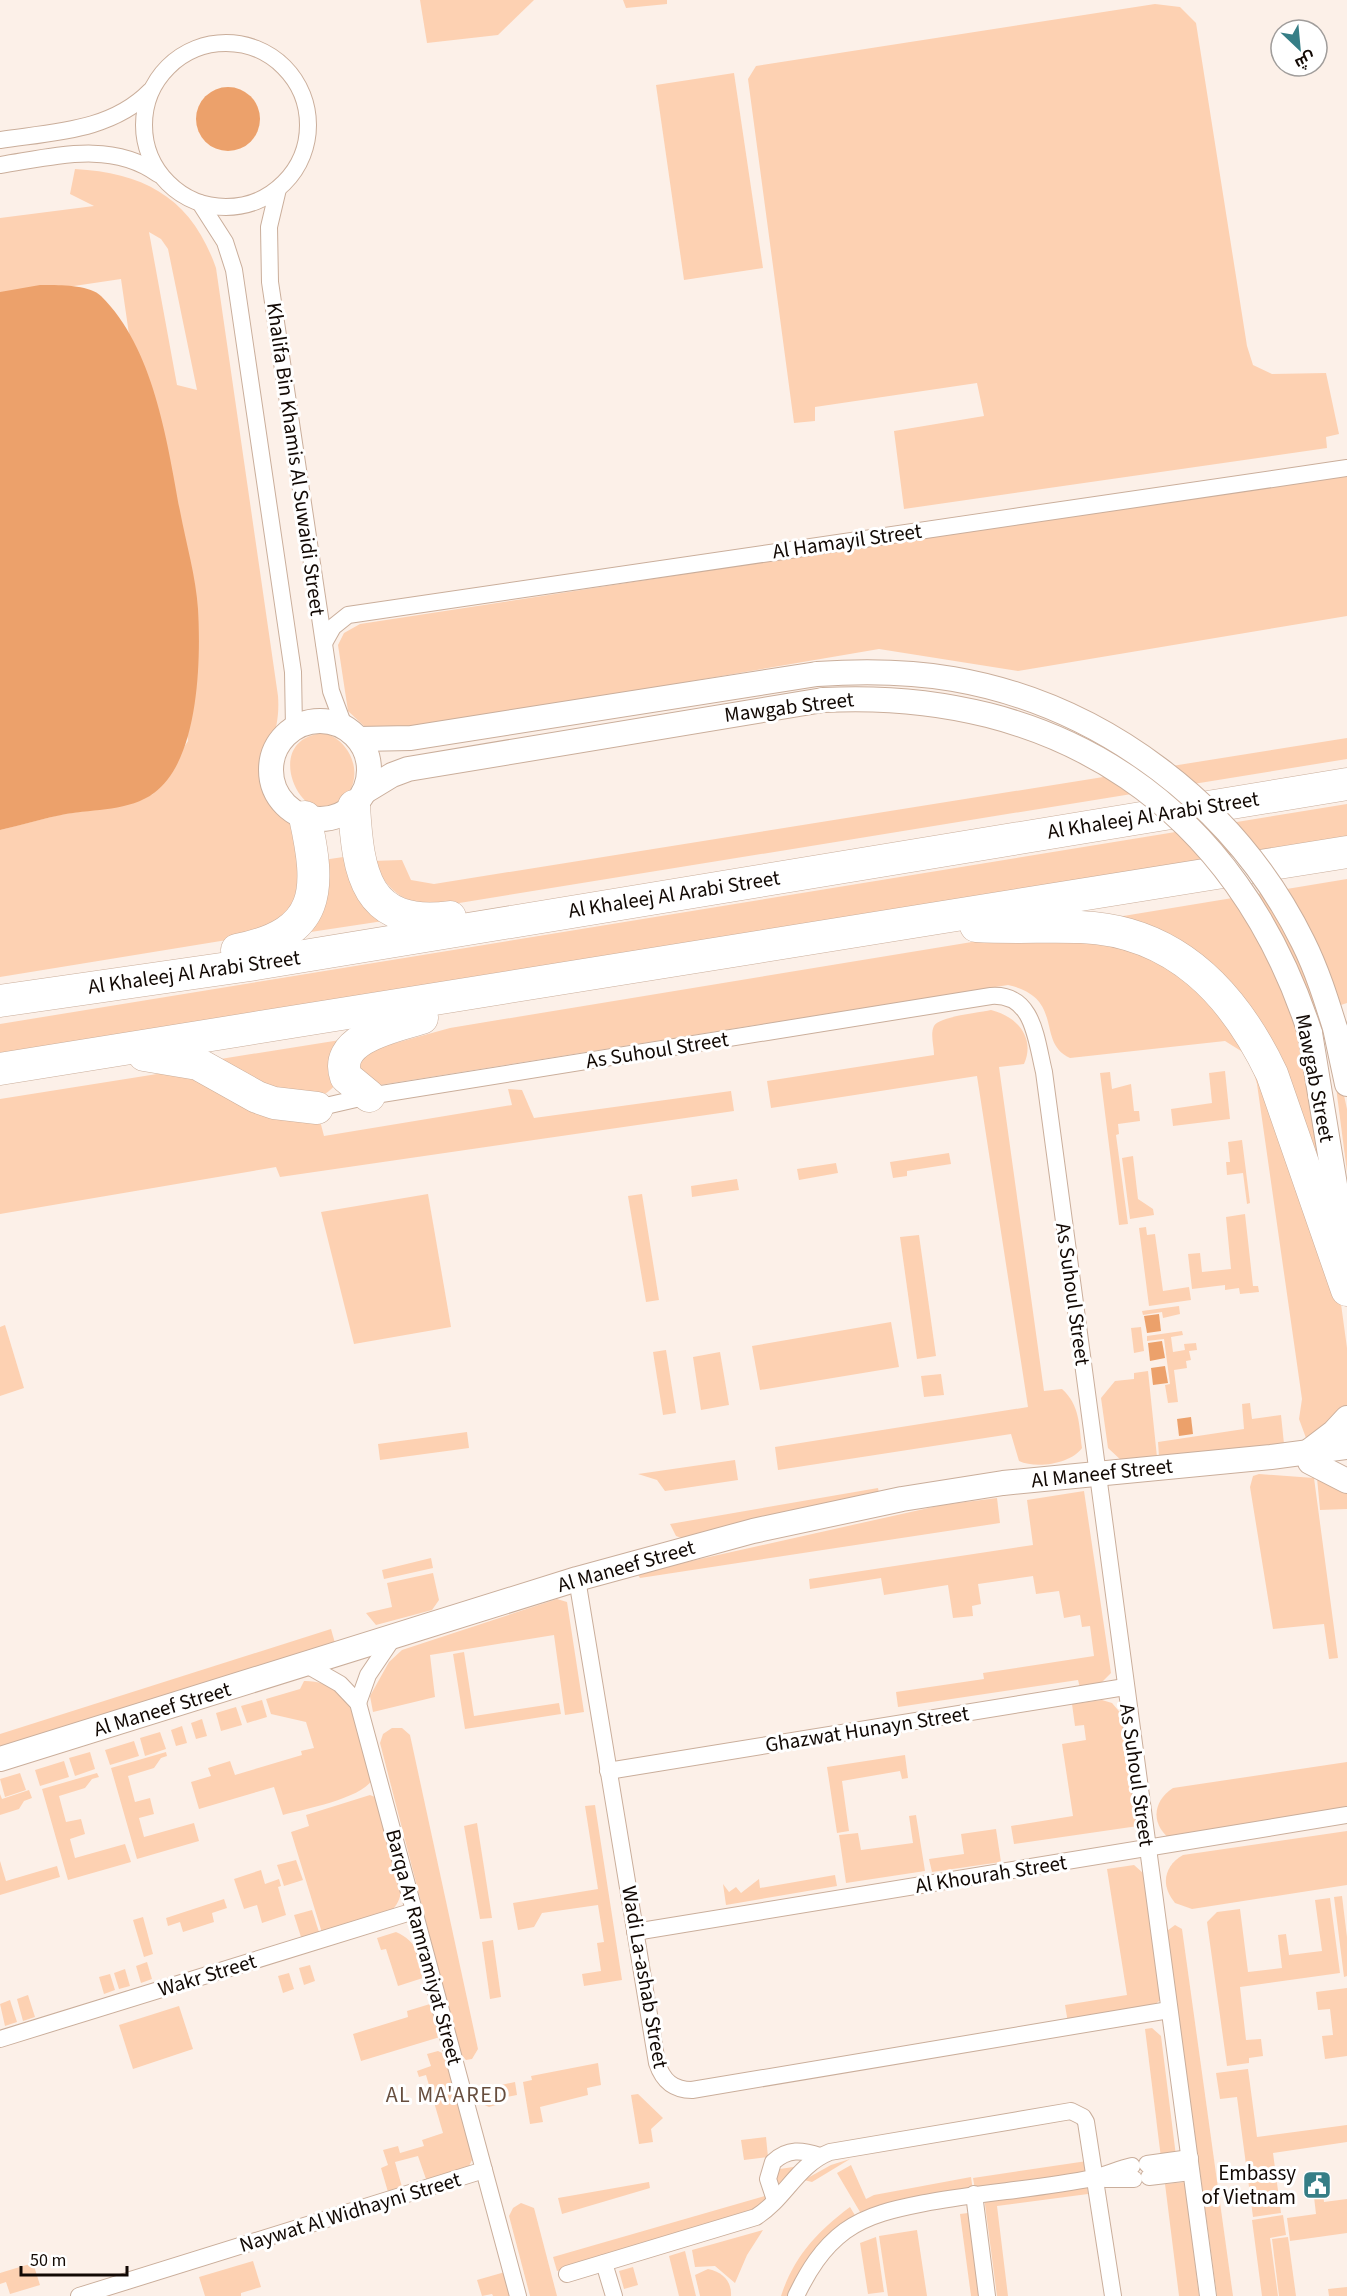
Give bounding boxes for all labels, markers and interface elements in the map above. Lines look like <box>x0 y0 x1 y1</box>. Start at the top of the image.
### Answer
north arrow <box>1269 18 1329 78</box>
text: ش <box>1291 46 1319 75</box>
street label: Khalifa Bin Khamis Al Suwaidi Street <box>259 300 333 618</box>
street label: Al Hamayil Street <box>770 516 924 566</box>
street label: Mawgab Street <box>723 684 855 730</box>
street label: Al Khaleej Al Arabi Street <box>1045 783 1261 847</box>
street label: Al Khaleej Al Arabi Street <box>566 862 782 926</box>
street label: Al Khaleej Al Arabi Street <box>86 942 302 1002</box>
street label: Mawgab Street <box>1288 1011 1342 1145</box>
street label: As Suhoul Street <box>584 1024 730 1076</box>
street label: As Suhoul Street <box>1048 1221 1098 1367</box>
street label: Al Maneef Street <box>1030 1451 1174 1495</box>
street label: Al Maneef Street <box>554 1532 698 1600</box>
street label: Al Maneef Street <box>90 1674 234 1744</box>
street label: Ghazwat Hunayn Street <box>763 1698 971 1760</box>
street label: As Suhoul Street <box>1112 1702 1162 1848</box>
street label: Barqa Ar Ramramiyat Street <box>378 1826 470 2068</box>
street label: Al Khourah Street <box>913 1847 1069 1901</box>
street label: Wadi La-ashab Street <box>614 1883 676 2071</box>
street label: Wakr Street <box>154 1946 260 2004</box>
district label: AL MA'ARED <box>386 2079 508 2111</box>
place label: Embassy of Vietnam <box>1202 2158 1296 2212</box>
street label: Naywat Al Widhayni Street <box>236 2164 464 2260</box>
public building icon: Embassy of Vietnam <box>1301 2169 1333 2201</box>
scale bar <box>21 2239 128 2277</box>
text: 50 m <box>30 2248 66 2273</box>

